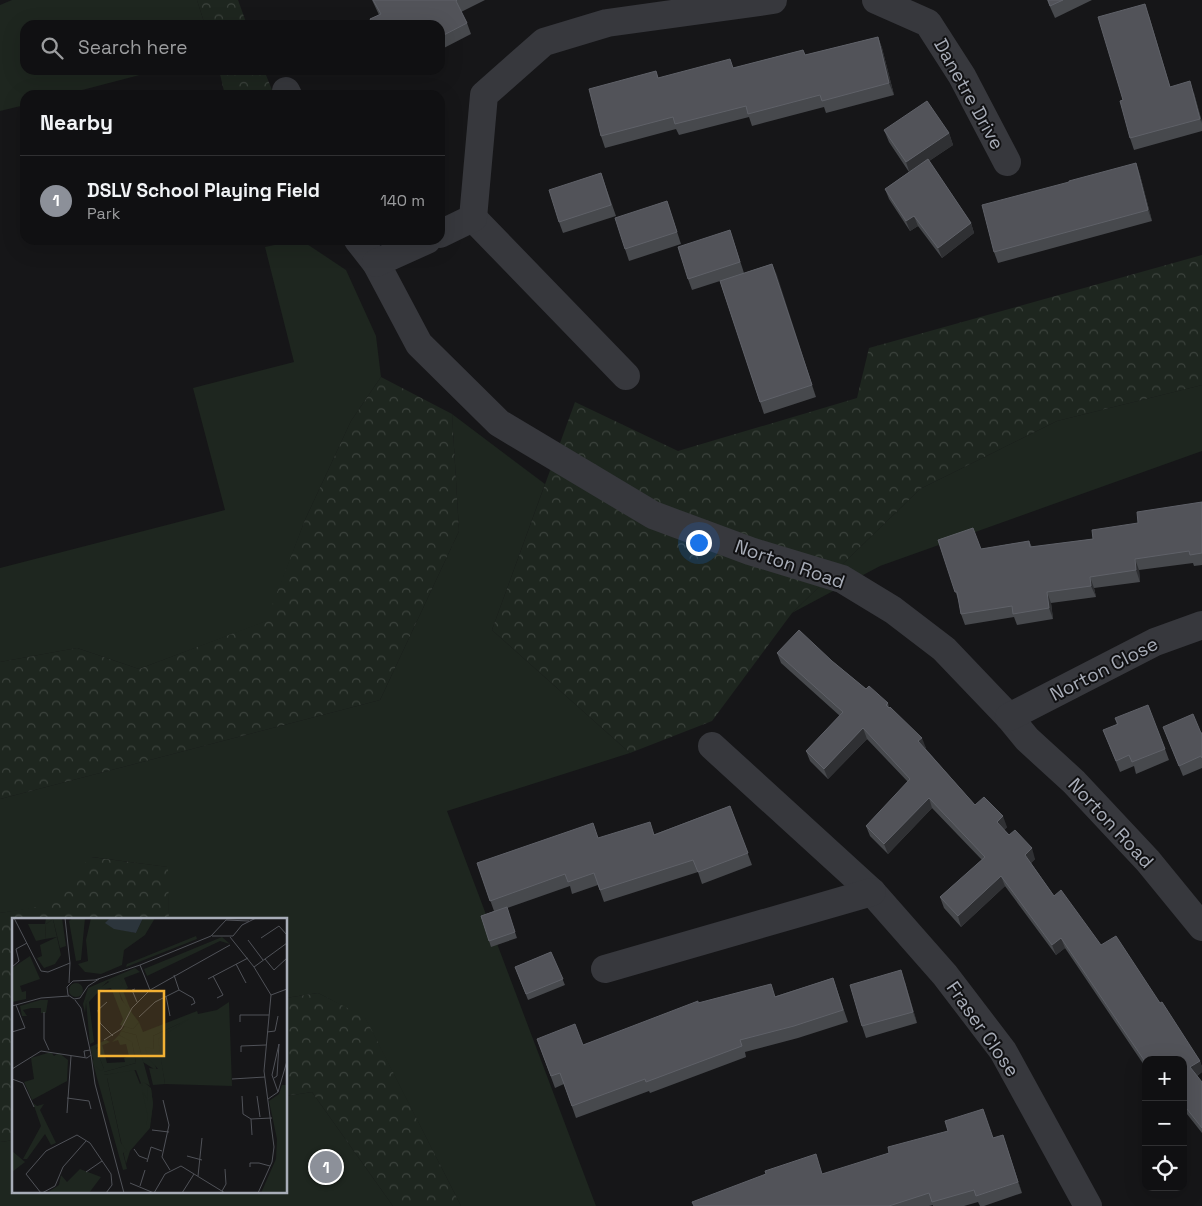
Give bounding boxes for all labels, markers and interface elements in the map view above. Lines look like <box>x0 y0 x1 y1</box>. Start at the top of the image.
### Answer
search box <box>20 20 445 75</box>
icon: search <box>38 34 66 62</box>
street label: Danetre Drive <box>928 34 1010 154</box>
text: Search here <box>78 35 188 60</box>
text: Nearby <box>40 109 113 136</box>
text: DSLV School Playing Field <box>87 178 320 203</box>
text: 1 <box>52 190 60 211</box>
text: 140 m <box>380 190 425 211</box>
text: Park <box>87 203 120 224</box>
your location <box>686 530 712 556</box>
street label: Norton Road <box>732 533 848 595</box>
street label: Norton Close <box>1046 631 1162 707</box>
street label: Norton Road <box>1063 772 1159 874</box>
inset map <box>12 918 288 1194</box>
street label: Fraser Close <box>941 976 1025 1082</box>
map controls <box>1142 1056 1187 1191</box>
button: + <box>1142 1056 1187 1101</box>
button: − <box>1142 1101 1187 1146</box>
button: locate <box>1142 1146 1187 1191</box>
pin: 1 <box>310 1148 342 1186</box>

